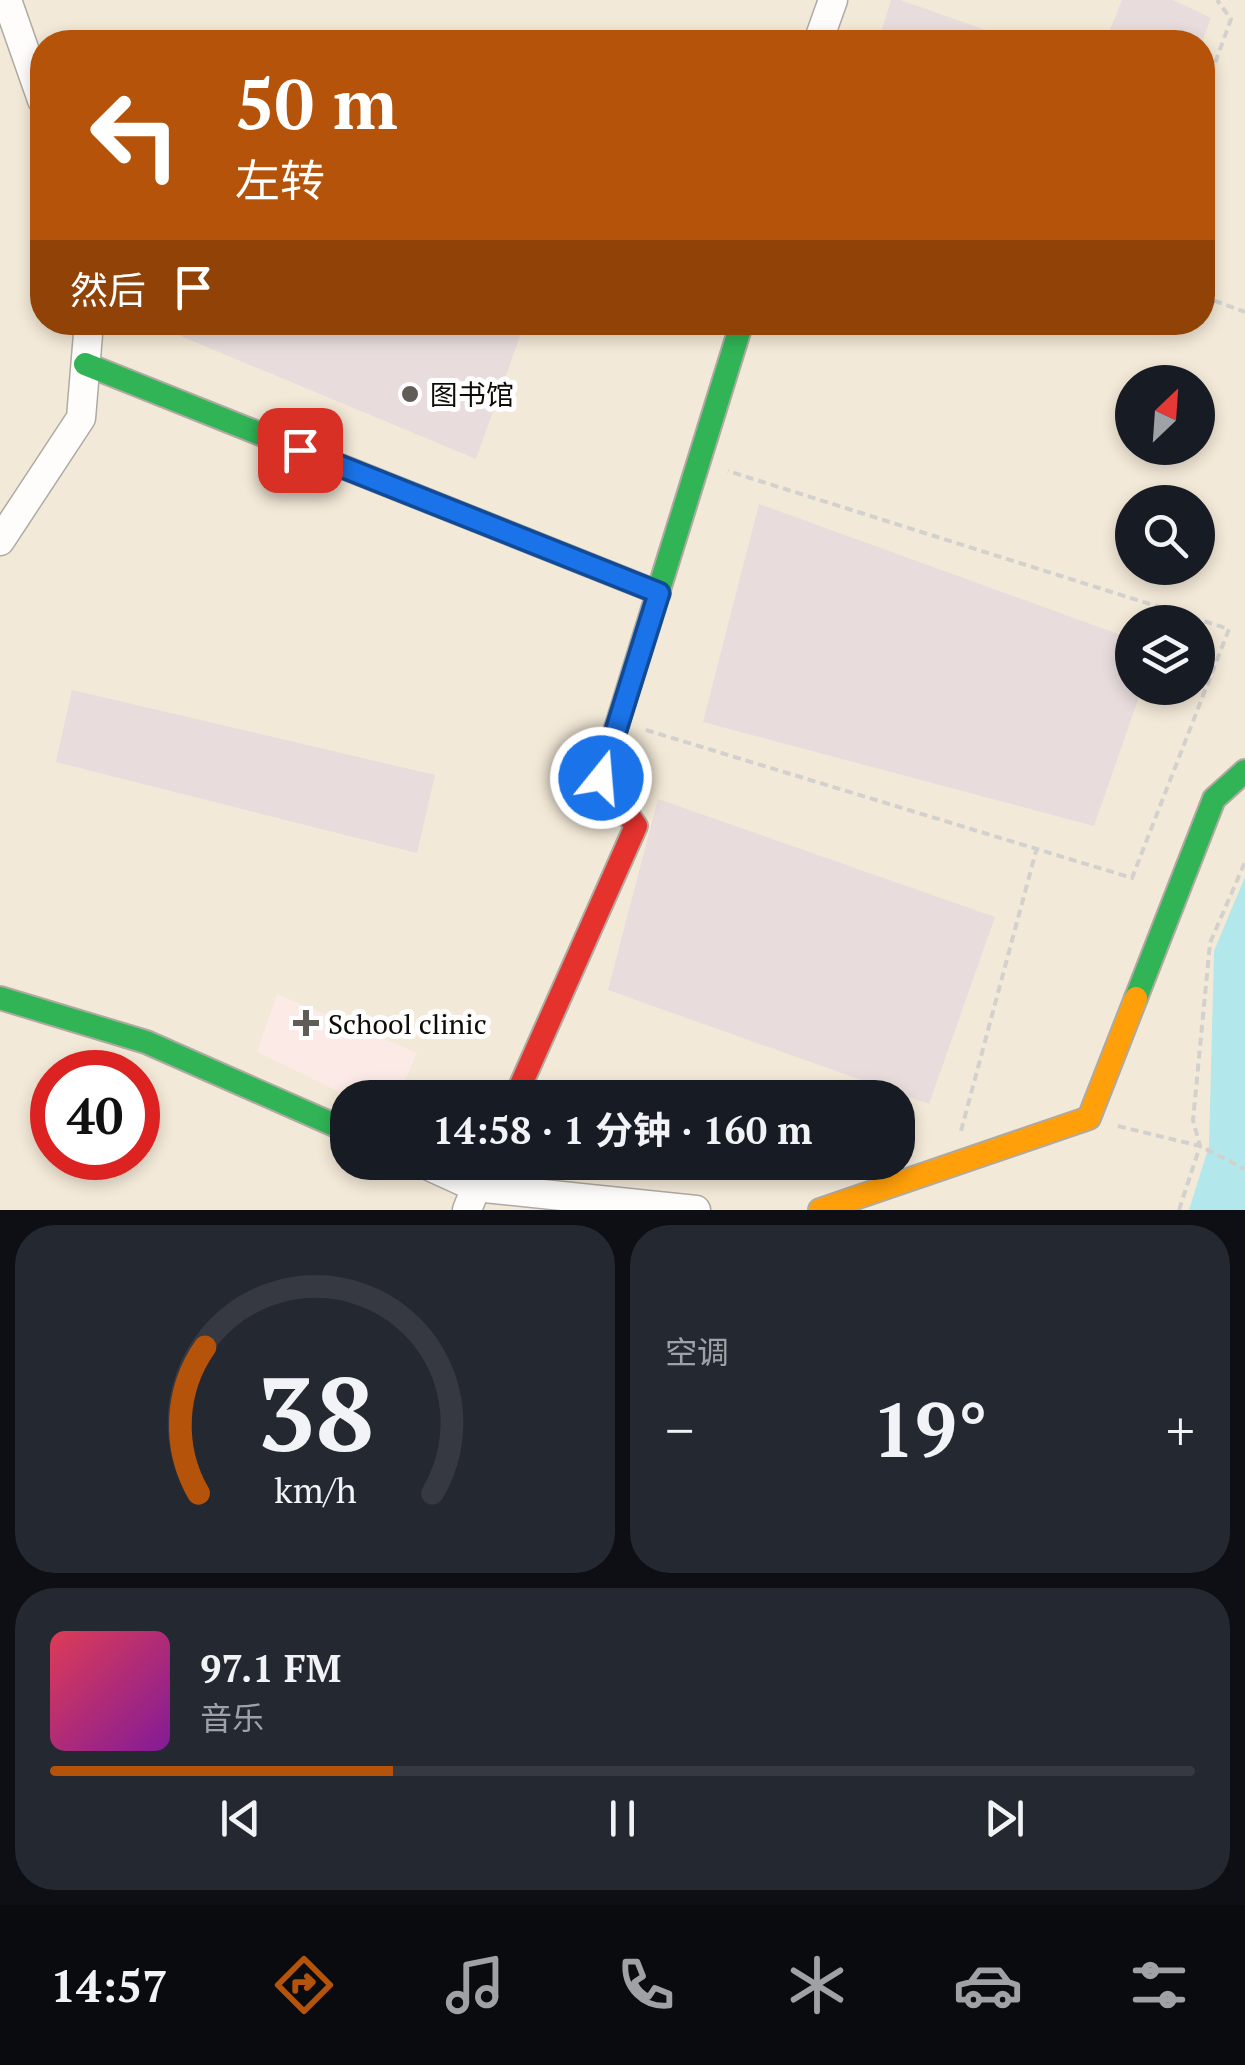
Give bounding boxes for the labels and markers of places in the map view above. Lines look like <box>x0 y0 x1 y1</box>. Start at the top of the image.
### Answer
place label: 图书馆 <box>430 376 514 413</box>
marker: 图书馆 <box>399 383 421 405</box>
pin <box>258 408 343 493</box>
place label: School clinic <box>328 1005 487 1042</box>
marker: School clinic <box>293 1010 319 1036</box>

